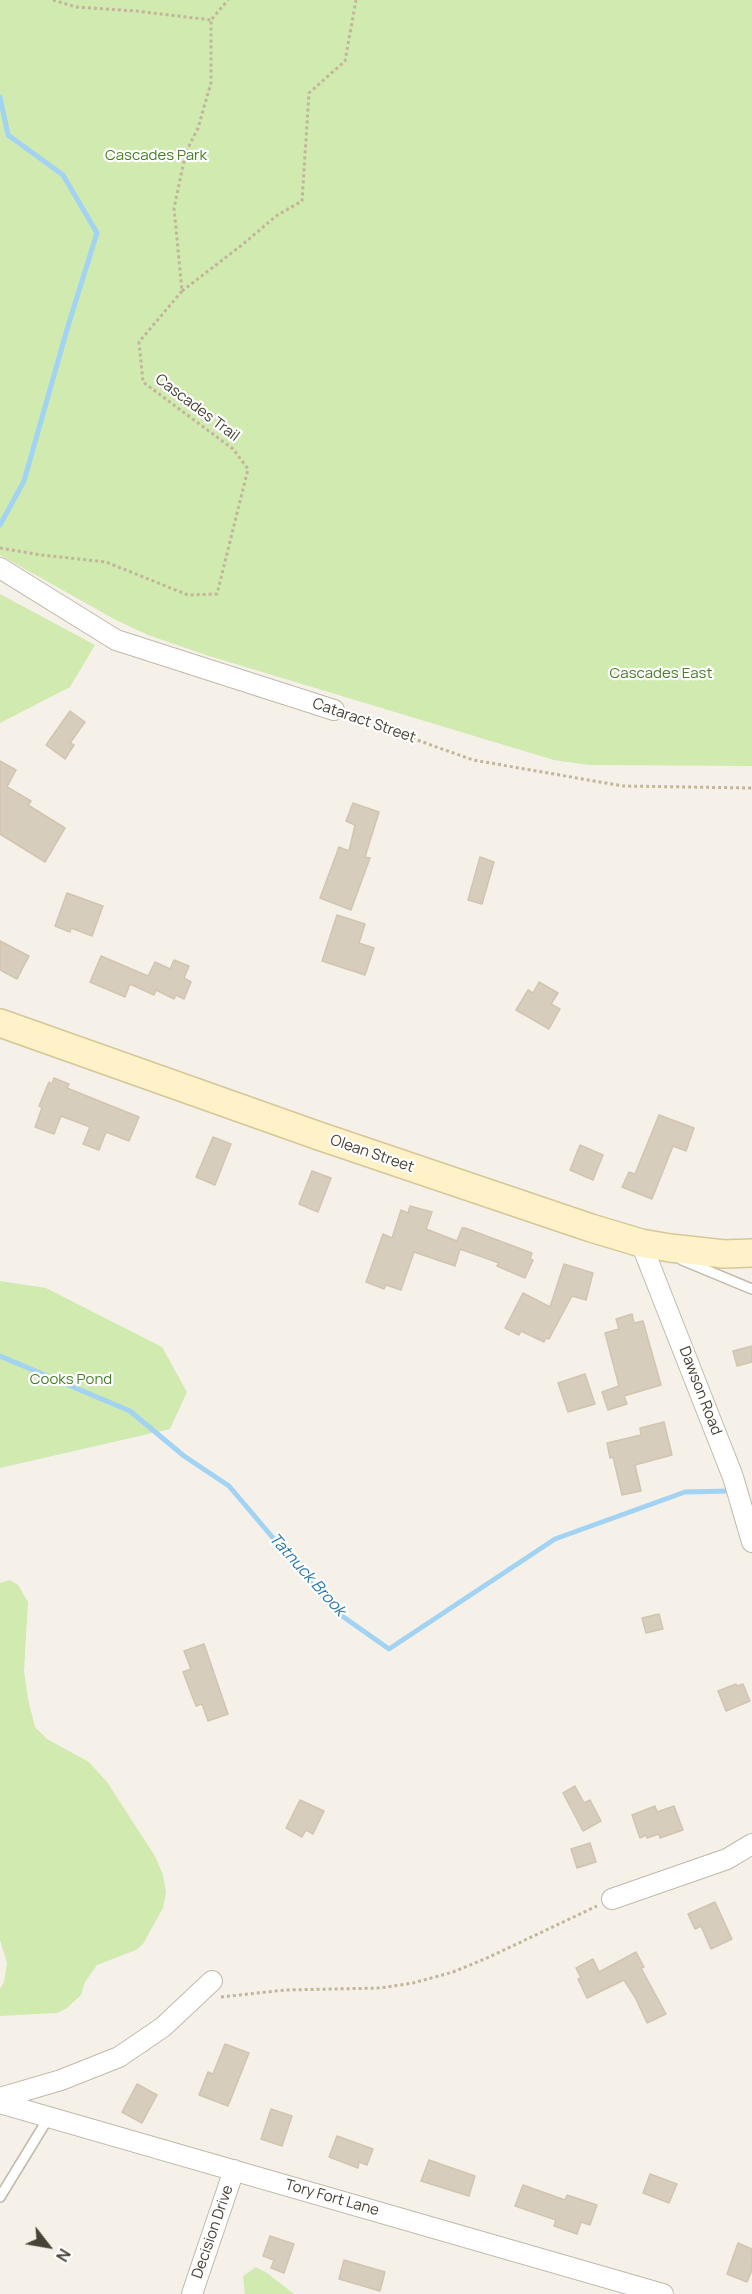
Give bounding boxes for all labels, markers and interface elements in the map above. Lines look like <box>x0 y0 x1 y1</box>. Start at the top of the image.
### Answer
park label: Cascades Park <box>105 147 207 165</box>
street label: Cascades Trail <box>151 371 243 445</box>
park label: Cascades East <box>610 665 712 683</box>
street label: Cataract Street <box>310 695 418 747</box>
street label: Olean Street <box>328 1131 416 1177</box>
street label: Dawson Road <box>675 1344 725 1438</box>
park label: Cooks Pond <box>30 1371 112 1389</box>
water label: Tatnuck Brook <box>265 1530 349 1620</box>
street label: Tory Fort Lane <box>283 2176 381 2220</box>
street label: Decision Drive <box>189 2183 237 2281</box>
north arrow <box>18 2216 78 2276</box>
text: N <box>51 2245 76 2266</box>

